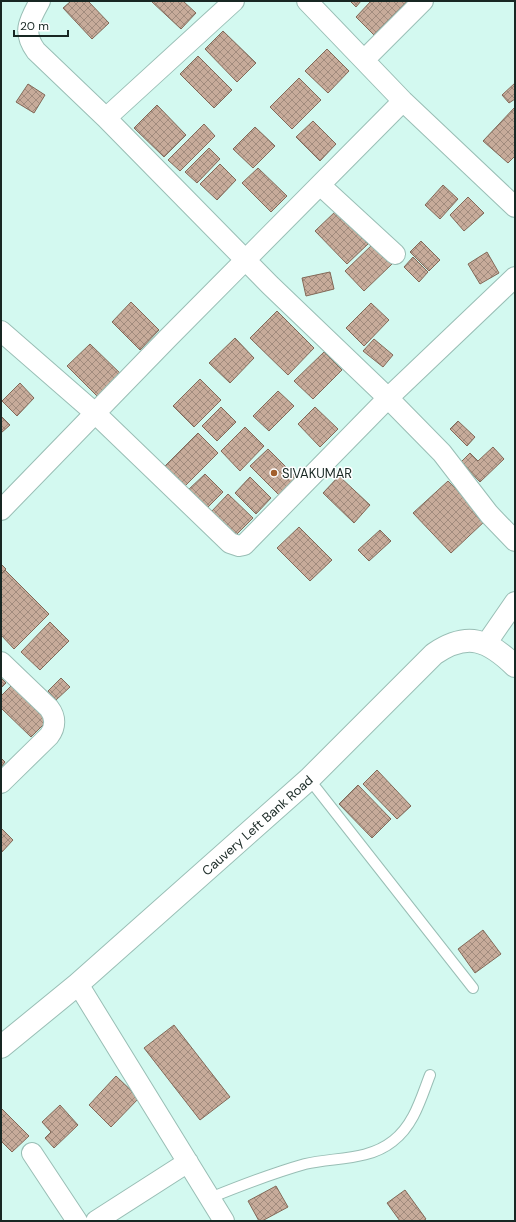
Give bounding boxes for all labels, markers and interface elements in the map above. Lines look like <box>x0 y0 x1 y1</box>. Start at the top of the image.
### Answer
scale bar <box>14 12 68 38</box>
text: 20 m <box>20 18 49 34</box>
place label: SIVAKUMAR <box>282 465 352 482</box>
marker: SIVAKUMAR <box>269 468 279 478</box>
street label: Cauvery Left Bank Road <box>198 772 317 879</box>

